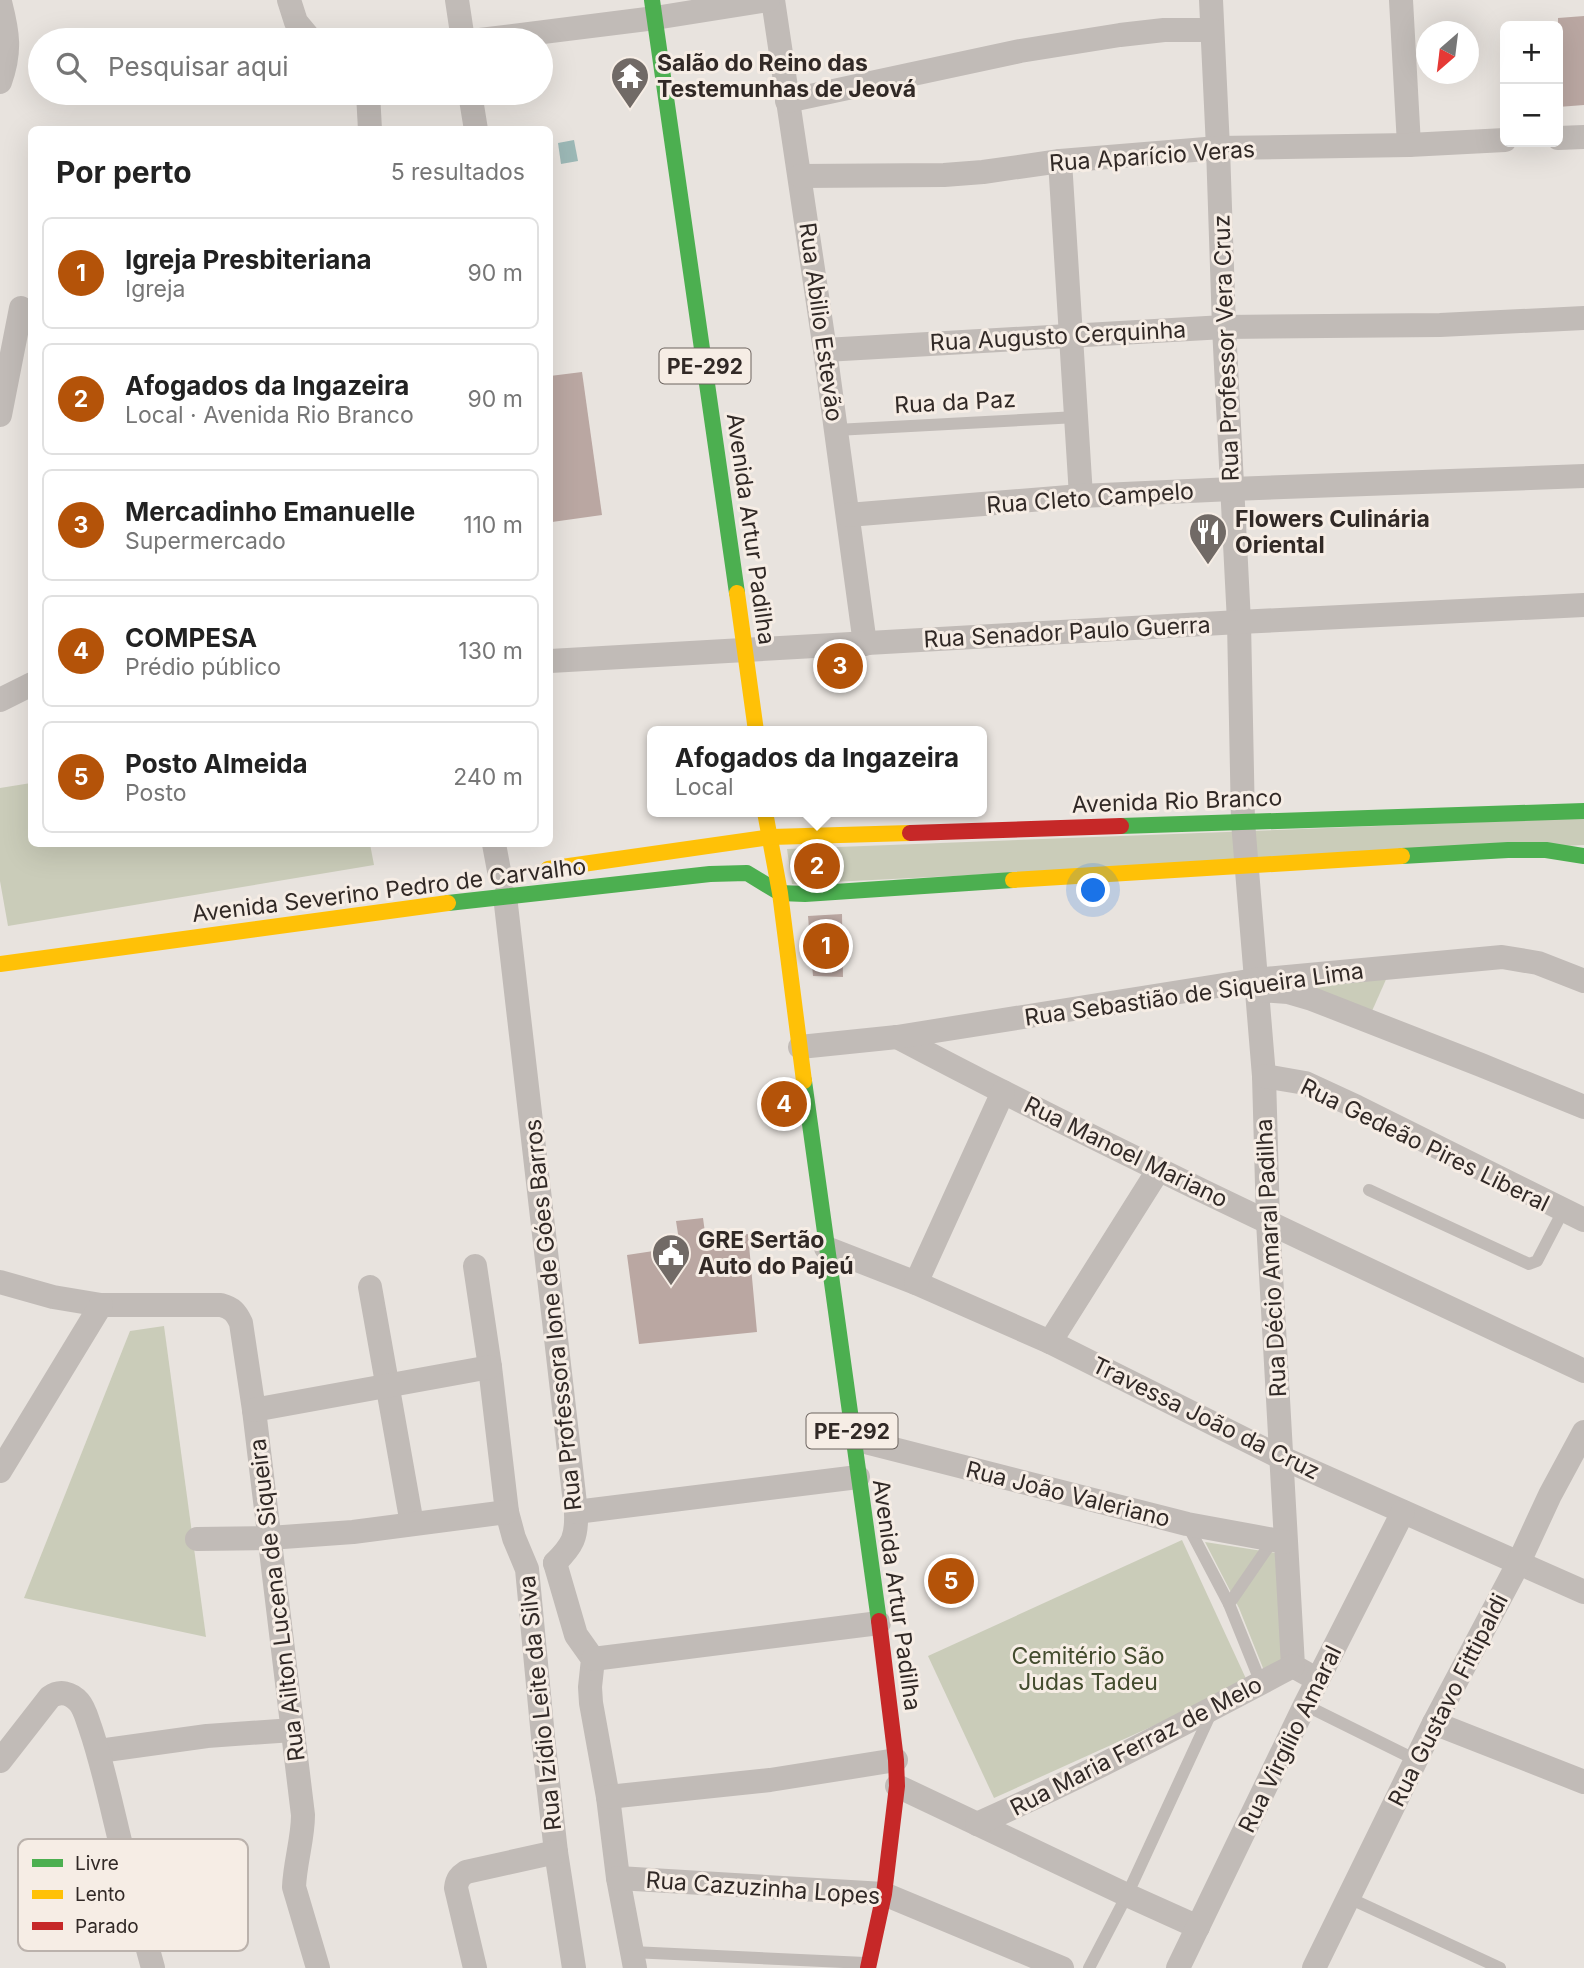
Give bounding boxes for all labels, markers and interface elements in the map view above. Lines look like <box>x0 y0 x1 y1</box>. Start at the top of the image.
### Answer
north arrow <box>1416 21 1479 84</box>
map controls <box>1500 21 1563 147</box>
button: + <box>1500 21 1563 84</box>
search box <box>28 28 553 105</box>
icon: search <box>52 48 90 86</box>
place label: Salão do Reino das Testemunhas de Jeová <box>657 49 916 103</box>
text: Pesquisar aqui <box>108 51 289 82</box>
temple icon: Salão do Reino das Testemunhas de Jeová <box>609 55 651 110</box>
button: − <box>1500 84 1563 147</box>
street label: Rua Aparício Veras <box>1048 135 1256 177</box>
text: Por perto <box>56 154 192 190</box>
text: 5 resultados <box>391 158 525 186</box>
street label: Rua Professor Vera Cruz <box>1207 214 1245 482</box>
street label: Rua Abilio Estevão <box>793 221 849 423</box>
text: Igreja Presbiteriana <box>125 244 372 275</box>
text: 1 <box>76 259 86 287</box>
text: 90 m <box>468 259 523 287</box>
text: Igreja <box>125 275 185 303</box>
street label: Rua Augusto Cerquinha <box>929 315 1187 357</box>
road number: PE-292 <box>660 348 750 384</box>
text: Afogados da Ingazeira <box>125 370 409 401</box>
text: 2 <box>74 385 88 413</box>
text: 90 m <box>468 385 523 413</box>
street label: Rua da Paz <box>894 385 1016 419</box>
text: Local · Avenida Rio Branco <box>125 401 414 429</box>
street label: Avenida Artur Padilha <box>721 412 781 646</box>
street label: Rua Cleto Campelo <box>985 477 1195 519</box>
text: Mercadinho Emanuelle <box>125 496 415 527</box>
place label: Flowers Culinária Oriental <box>1235 505 1430 559</box>
text: 3 <box>74 511 88 539</box>
text: 110 m <box>463 511 523 539</box>
restaurant icon: Flowers Culinária Oriental <box>1187 511 1229 566</box>
text: Supermercado <box>125 527 286 555</box>
street label: Rua Senador Paulo Guerra <box>923 611 1211 653</box>
text: COMPESA <box>125 622 257 653</box>
text: 4 <box>73 637 89 665</box>
text: 130 m <box>458 637 523 665</box>
pin: 3 <box>817 640 863 692</box>
text: Prédio público <box>125 653 281 681</box>
popup <box>647 726 987 817</box>
text: Afogados da Ingazeira <box>675 742 959 773</box>
text: Posto Almeida <box>125 748 308 779</box>
text: 5 <box>74 763 88 791</box>
text: 240 m <box>453 763 523 791</box>
text: Local <box>675 773 733 801</box>
text: Posto <box>125 779 187 807</box>
street label: Avenida Rio Branco <box>1071 783 1283 819</box>
pin: 2 <box>794 840 840 892</box>
street label: Avenida Severino Pedro de Carvalho <box>190 852 588 928</box>
your location <box>1076 873 1110 907</box>
pin: 1 <box>803 920 849 972</box>
street label: Rua Sebastião de Siqueira Lima <box>1023 956 1365 1032</box>
street label: Rua Gedeão Pires Liberal <box>1296 1073 1554 1217</box>
pin: 4 <box>761 1078 807 1130</box>
street label: Rua Manoel Mariano <box>1020 1091 1232 1213</box>
street label: Rua Professora Ione de Góes Barros <box>519 1118 587 1512</box>
street label: Rua Décio Amaral Padilha <box>1250 1118 1292 1398</box>
place label: GRE Sertão Auto do Pajeú <box>698 1226 854 1280</box>
public building icon: GRE Sertão Auto do Pajeú <box>650 1232 692 1287</box>
street label: Travessa João da Cruz <box>1088 1351 1324 1485</box>
road number: PE-292 <box>806 1414 898 1448</box>
street label: Rua Ailton Lucena de Siqueira <box>243 1437 311 1763</box>
street label: Rua João Valeriano <box>963 1455 1173 1533</box>
street label: Avenida Artur Padilha <box>867 1478 927 1712</box>
pin: 5 <box>928 1555 974 1607</box>
street label: Rua Izídio Leite da Silva <box>513 1574 567 1832</box>
street label: Rua Gustavo Fittipaldi <box>1382 1589 1514 1811</box>
street label: Rua Virgílio Amaral <box>1233 1641 1347 1837</box>
park label: Cemitério São Judas Tadeu <box>1012 1642 1164 1696</box>
street label: Rua Maria Ferraz de Melo <box>1005 1670 1267 1822</box>
legend <box>18 1839 248 1951</box>
text: Livre <box>75 1852 119 1875</box>
street label: Rua Cazuzinha Lopes <box>645 1866 881 1910</box>
text: Lento <box>75 1883 125 1906</box>
text: Parado <box>75 1915 139 1938</box>

